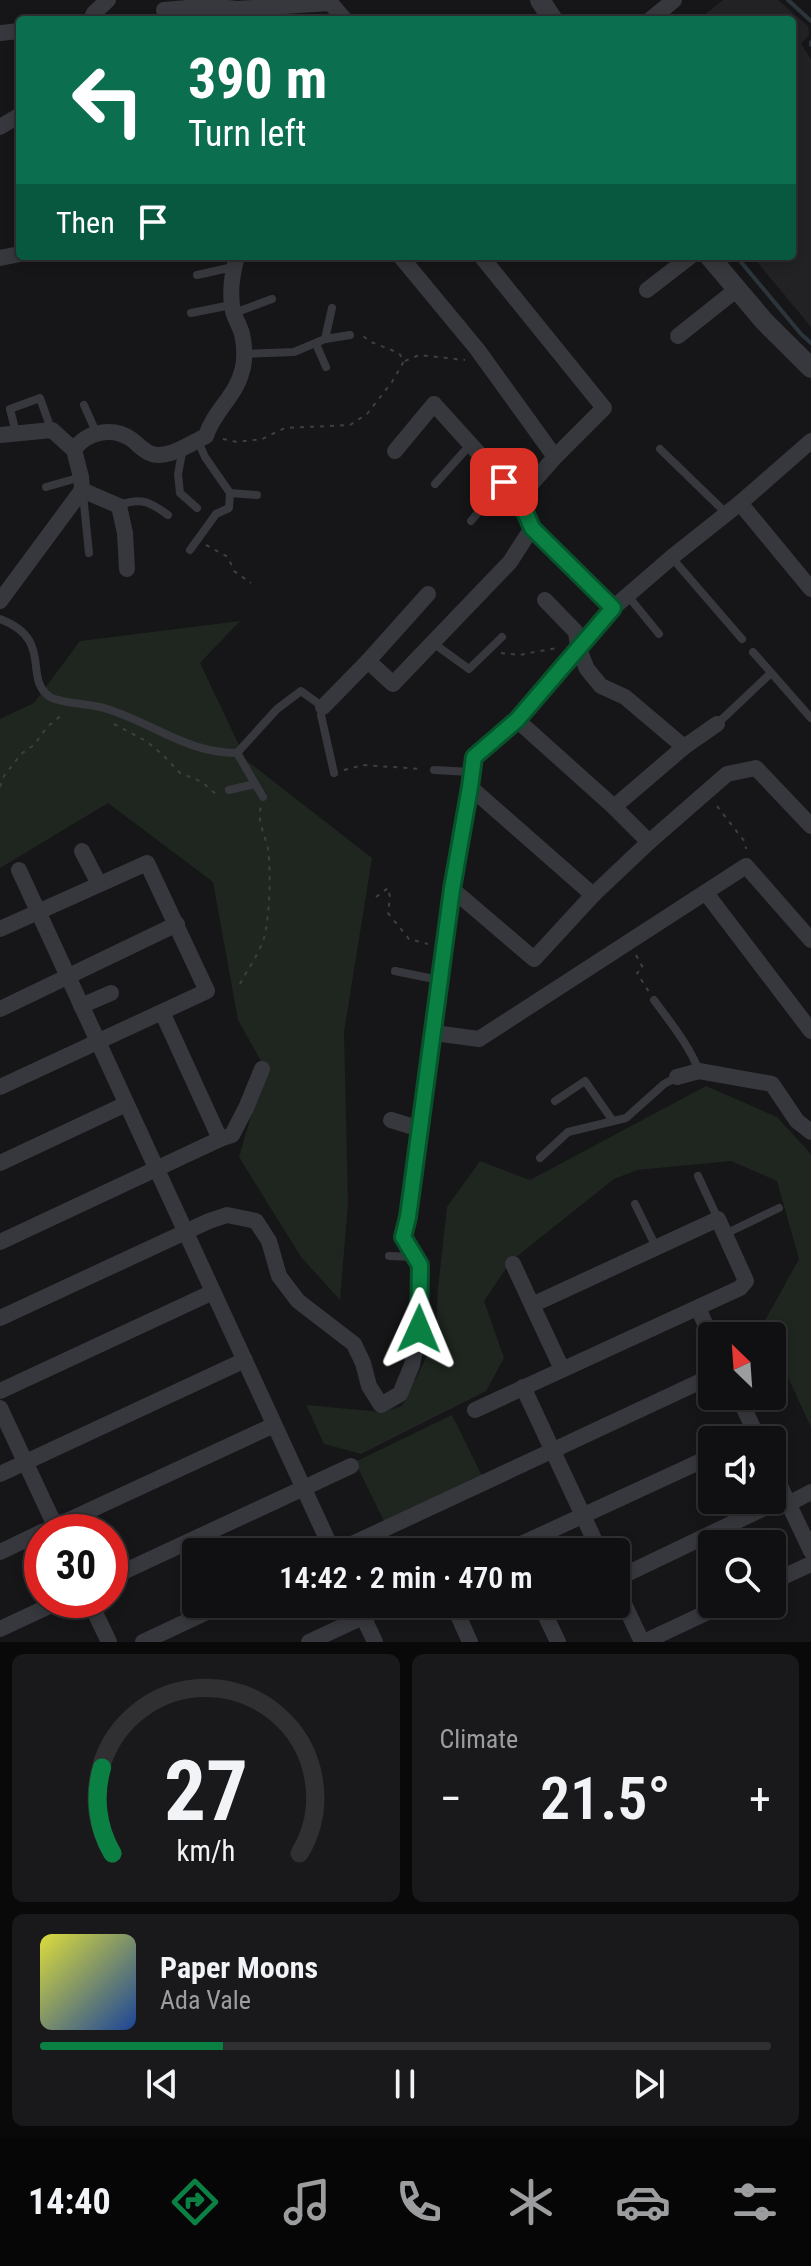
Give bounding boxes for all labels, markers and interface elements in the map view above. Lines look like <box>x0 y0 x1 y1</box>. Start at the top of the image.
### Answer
text: 390 m <box>188 46 327 112</box>
icon: left <box>56 48 160 152</box>
text: Turn left <box>188 113 306 155</box>
icon: arrive <box>131 200 175 244</box>
text: Then <box>56 205 115 240</box>
pin <box>470 448 538 516</box>
icon: arrive <box>482 460 526 504</box>
position arrow <box>377 1287 461 1371</box>
north arrow <box>698 1322 786 1410</box>
map controls <box>698 1322 786 1618</box>
button: sound <box>698 1426 786 1514</box>
speed limit sign: 30 <box>24 1514 128 1618</box>
button: search <box>698 1530 786 1618</box>
text: 14:42 · 2 min · 470 m <box>279 1560 533 1595</box>
text: Climate <box>440 1724 518 1754</box>
text: 27 <box>164 1743 248 1840</box>
text: 21.5° <box>540 1763 671 1834</box>
text: − <box>440 1773 462 1825</box>
text: + <box>749 1773 771 1825</box>
text: km/h <box>176 1834 235 1868</box>
text: Paper Moons <box>160 1950 318 1985</box>
text: Ada Vale <box>160 1985 251 2015</box>
icon: previous <box>140 2062 184 2106</box>
icon: pause <box>383 2062 427 2106</box>
icon: next <box>627 2062 671 2106</box>
icon: directions <box>167 2174 223 2230</box>
icon: music <box>279 2174 335 2230</box>
icon: phone <box>391 2174 447 2230</box>
icon: climate <box>503 2174 559 2230</box>
icon: car <box>615 2174 671 2230</box>
icon: filters <box>727 2174 783 2230</box>
text: 14:40 <box>28 2181 111 2223</box>

